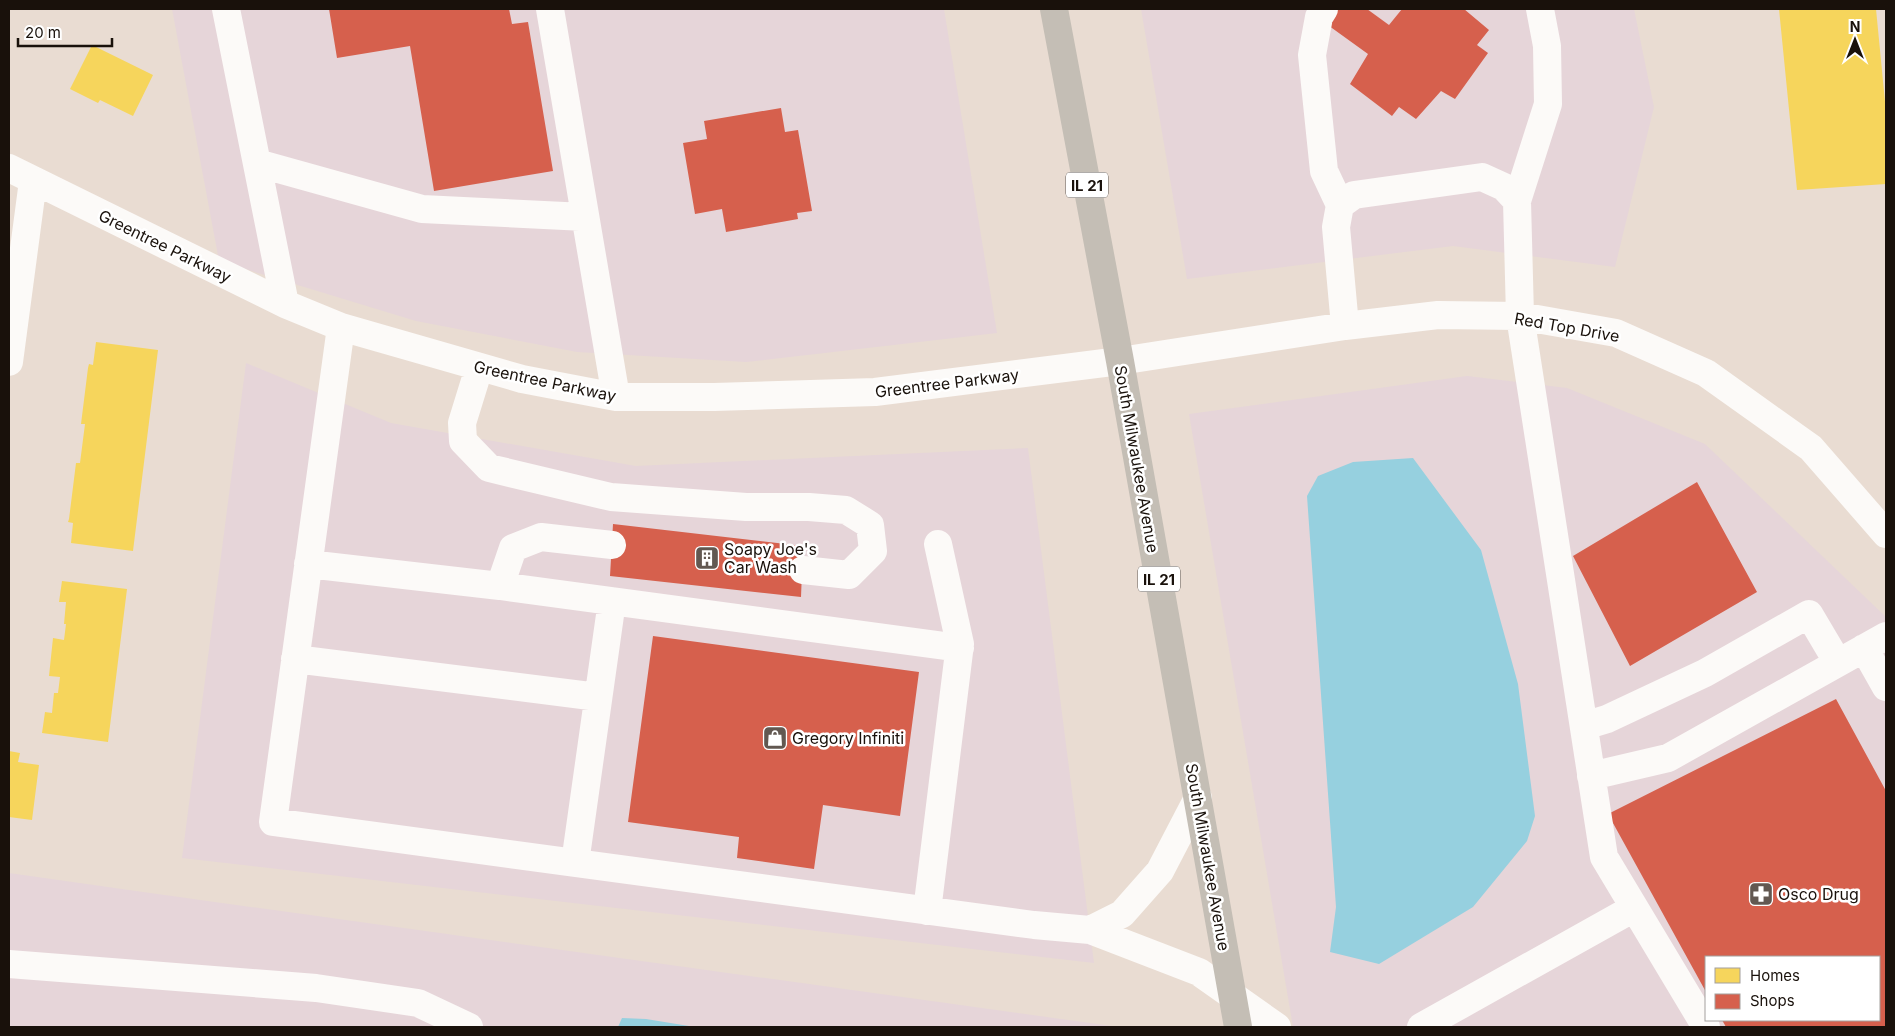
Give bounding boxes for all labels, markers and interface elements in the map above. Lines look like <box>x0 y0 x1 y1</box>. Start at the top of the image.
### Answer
scale bar <box>18 15 111 47</box>
north arrow <box>1830 15 1880 65</box>
text: N <box>1850 18 1860 35</box>
text: 20 m <box>25 23 61 42</box>
road number: IL 21 <box>1066 172 1108 198</box>
street label: Greentree Parkway <box>95 205 235 287</box>
street label: Red Top Drive <box>1513 308 1621 346</box>
street label: Greentree Parkway <box>472 356 618 406</box>
street label: Greentree Parkway <box>874 364 1020 402</box>
street label: South Milwaukee Avenue <box>1111 364 1163 554</box>
place label: Soapy Joe's Car Wash <box>724 539 817 577</box>
building icon: Soapy Joe's Car Wash <box>694 545 720 571</box>
road number: IL 21 <box>1138 566 1180 592</box>
shop icon: Gregory Infiniti <box>762 725 788 751</box>
place label: Gregory Infiniti <box>792 728 904 748</box>
street label: South Milwaukee Avenue <box>1182 762 1234 952</box>
pharmacy icon: Osco Drug <box>1748 881 1774 907</box>
place label: Osco Drug <box>1778 884 1859 904</box>
legend <box>1705 956 1880 1021</box>
text: Homes <box>1750 966 1800 985</box>
text: Shops <box>1750 991 1795 1010</box>

